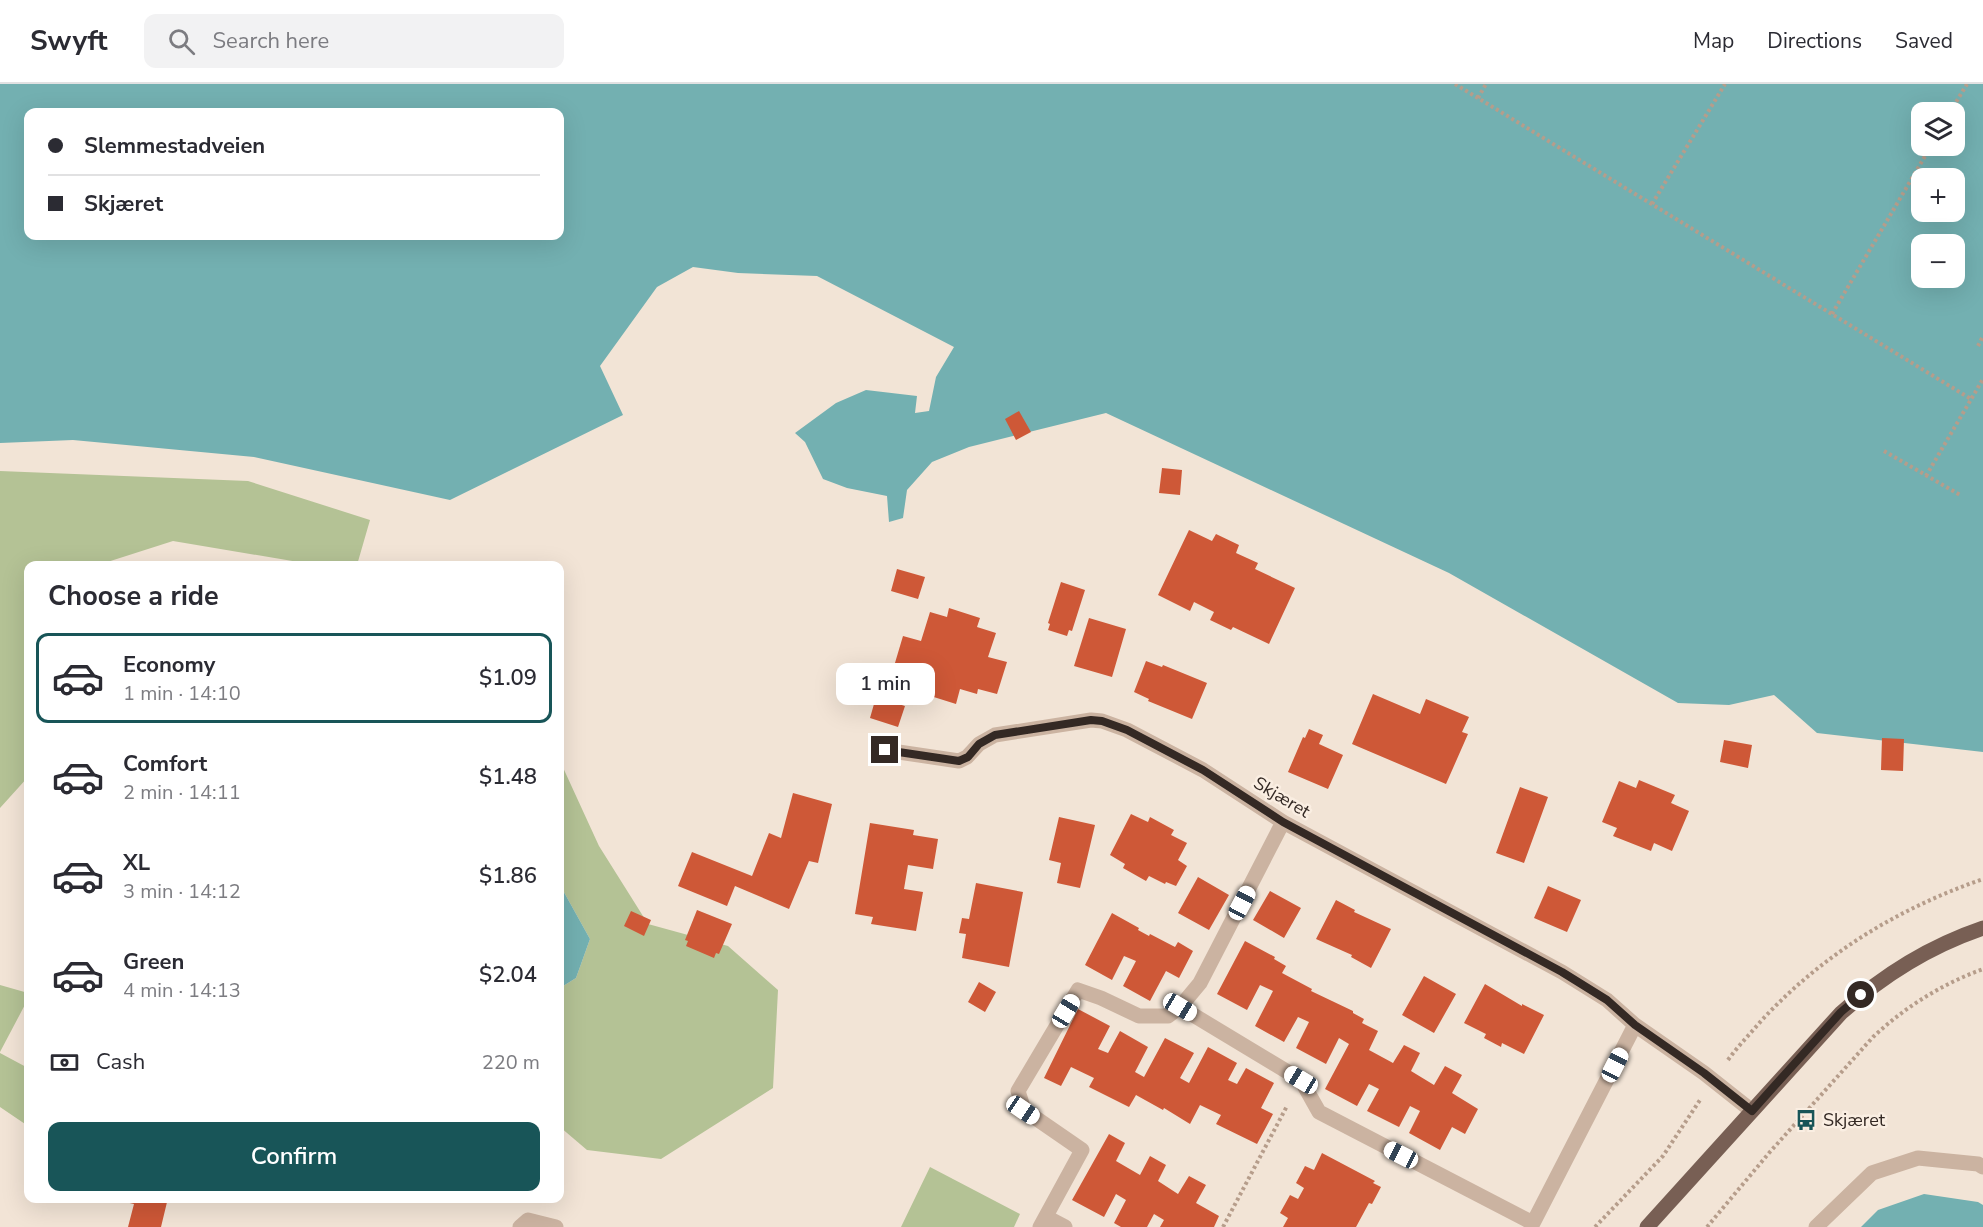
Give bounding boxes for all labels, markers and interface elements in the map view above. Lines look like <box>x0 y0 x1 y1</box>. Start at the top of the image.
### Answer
search box <box>144 14 564 68</box>
text: Swyft <box>30 22 108 60</box>
icon: search <box>165 25 198 58</box>
text: Search here <box>213 26 329 56</box>
text: Map <box>1693 27 1734 55</box>
text: Directions <box>1767 27 1862 55</box>
text: Saved <box>1895 27 1953 55</box>
map controls <box>1911 102 1965 288</box>
button: layers <box>1911 102 1965 156</box>
text: Slemmestadveien <box>84 131 265 161</box>
button: + <box>1911 168 1965 222</box>
text: Skjæret <box>84 189 163 219</box>
button: − <box>1911 234 1965 288</box>
text: Choose a ride <box>48 578 219 615</box>
text: Economy <box>123 650 215 680</box>
icon: car <box>51 651 105 705</box>
text: $1.09 <box>479 663 537 693</box>
callout: 1 min <box>836 663 934 705</box>
text: 1 min <box>860 670 911 697</box>
text: 1 min · 14:10 <box>123 680 241 707</box>
route end <box>871 736 898 763</box>
text: Comfort <box>123 749 207 779</box>
icon: car <box>51 750 105 804</box>
text: $1.48 <box>479 762 537 792</box>
street label: Skjæret <box>1249 771 1315 824</box>
text: 2 min · 14:11 <box>123 779 241 806</box>
text: XL <box>123 848 150 878</box>
icon: car <box>51 849 105 903</box>
text: $1.86 <box>479 861 537 891</box>
text: 3 min · 14:12 <box>123 878 241 905</box>
car <box>1226 883 1258 923</box>
text: Green <box>123 947 184 977</box>
icon: car <box>51 948 105 1002</box>
text: $2.04 <box>479 960 537 990</box>
text: 4 min · 14:13 <box>123 977 241 1004</box>
route start <box>1847 981 1874 1008</box>
car <box>1160 990 1200 1024</box>
car <box>1049 991 1083 1031</box>
car <box>1599 1045 1631 1085</box>
icon: cash <box>48 1046 81 1079</box>
text: Cash <box>96 1047 145 1077</box>
text: 220 m <box>482 1049 540 1076</box>
car <box>1281 1063 1321 1097</box>
car <box>1003 1092 1043 1128</box>
bus stop icon: Skjæret <box>1794 1108 1818 1132</box>
place label: Skjæret <box>1823 1108 1886 1132</box>
button: Confirm <box>48 1122 540 1191</box>
car <box>1381 1139 1421 1171</box>

